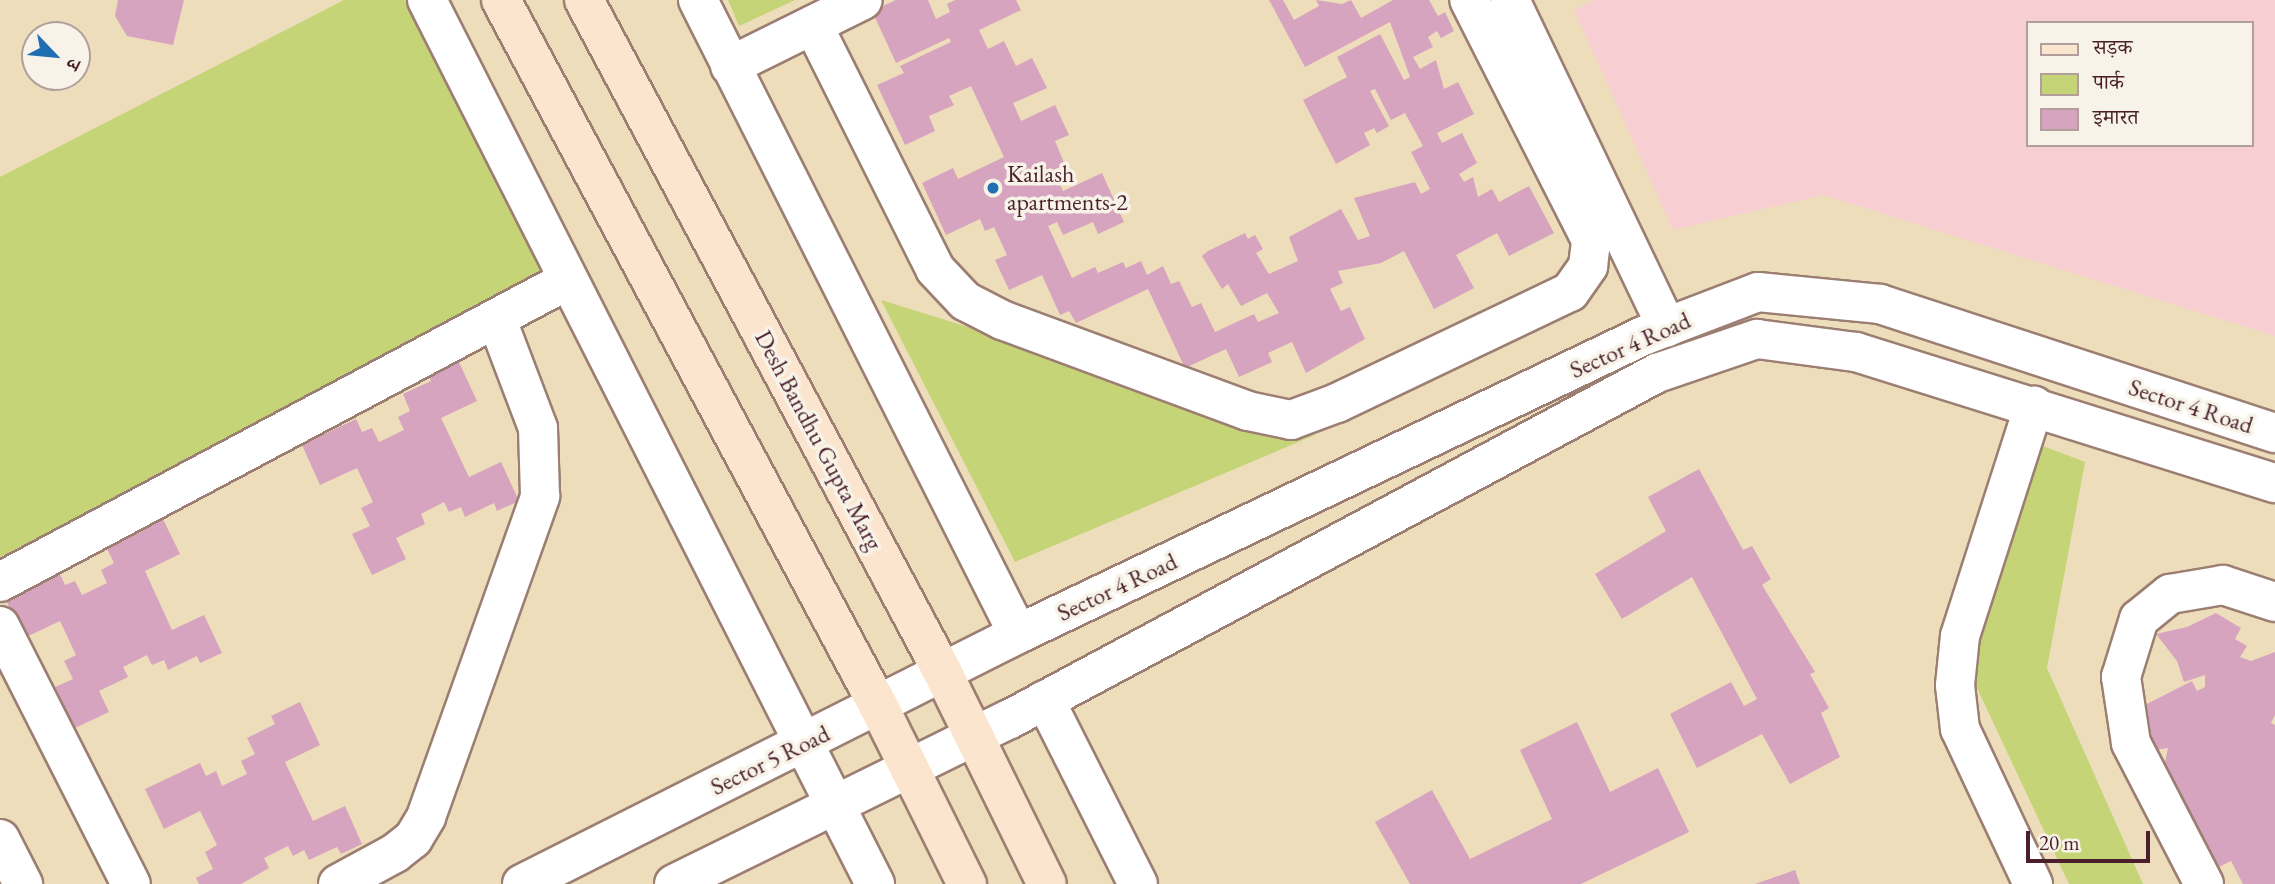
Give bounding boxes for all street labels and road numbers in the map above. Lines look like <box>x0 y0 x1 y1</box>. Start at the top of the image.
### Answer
street label: Sector 4 Road <box>1565 306 1695 384</box>
street label: Desh Bandhu Gupta Marg <box>749 325 889 555</box>
street label: Sector 4 Road <box>2125 372 2257 440</box>
street label: Sector 4 Road <box>1053 547 1181 627</box>
street label: Sector 5 Road <box>706 719 834 801</box>

